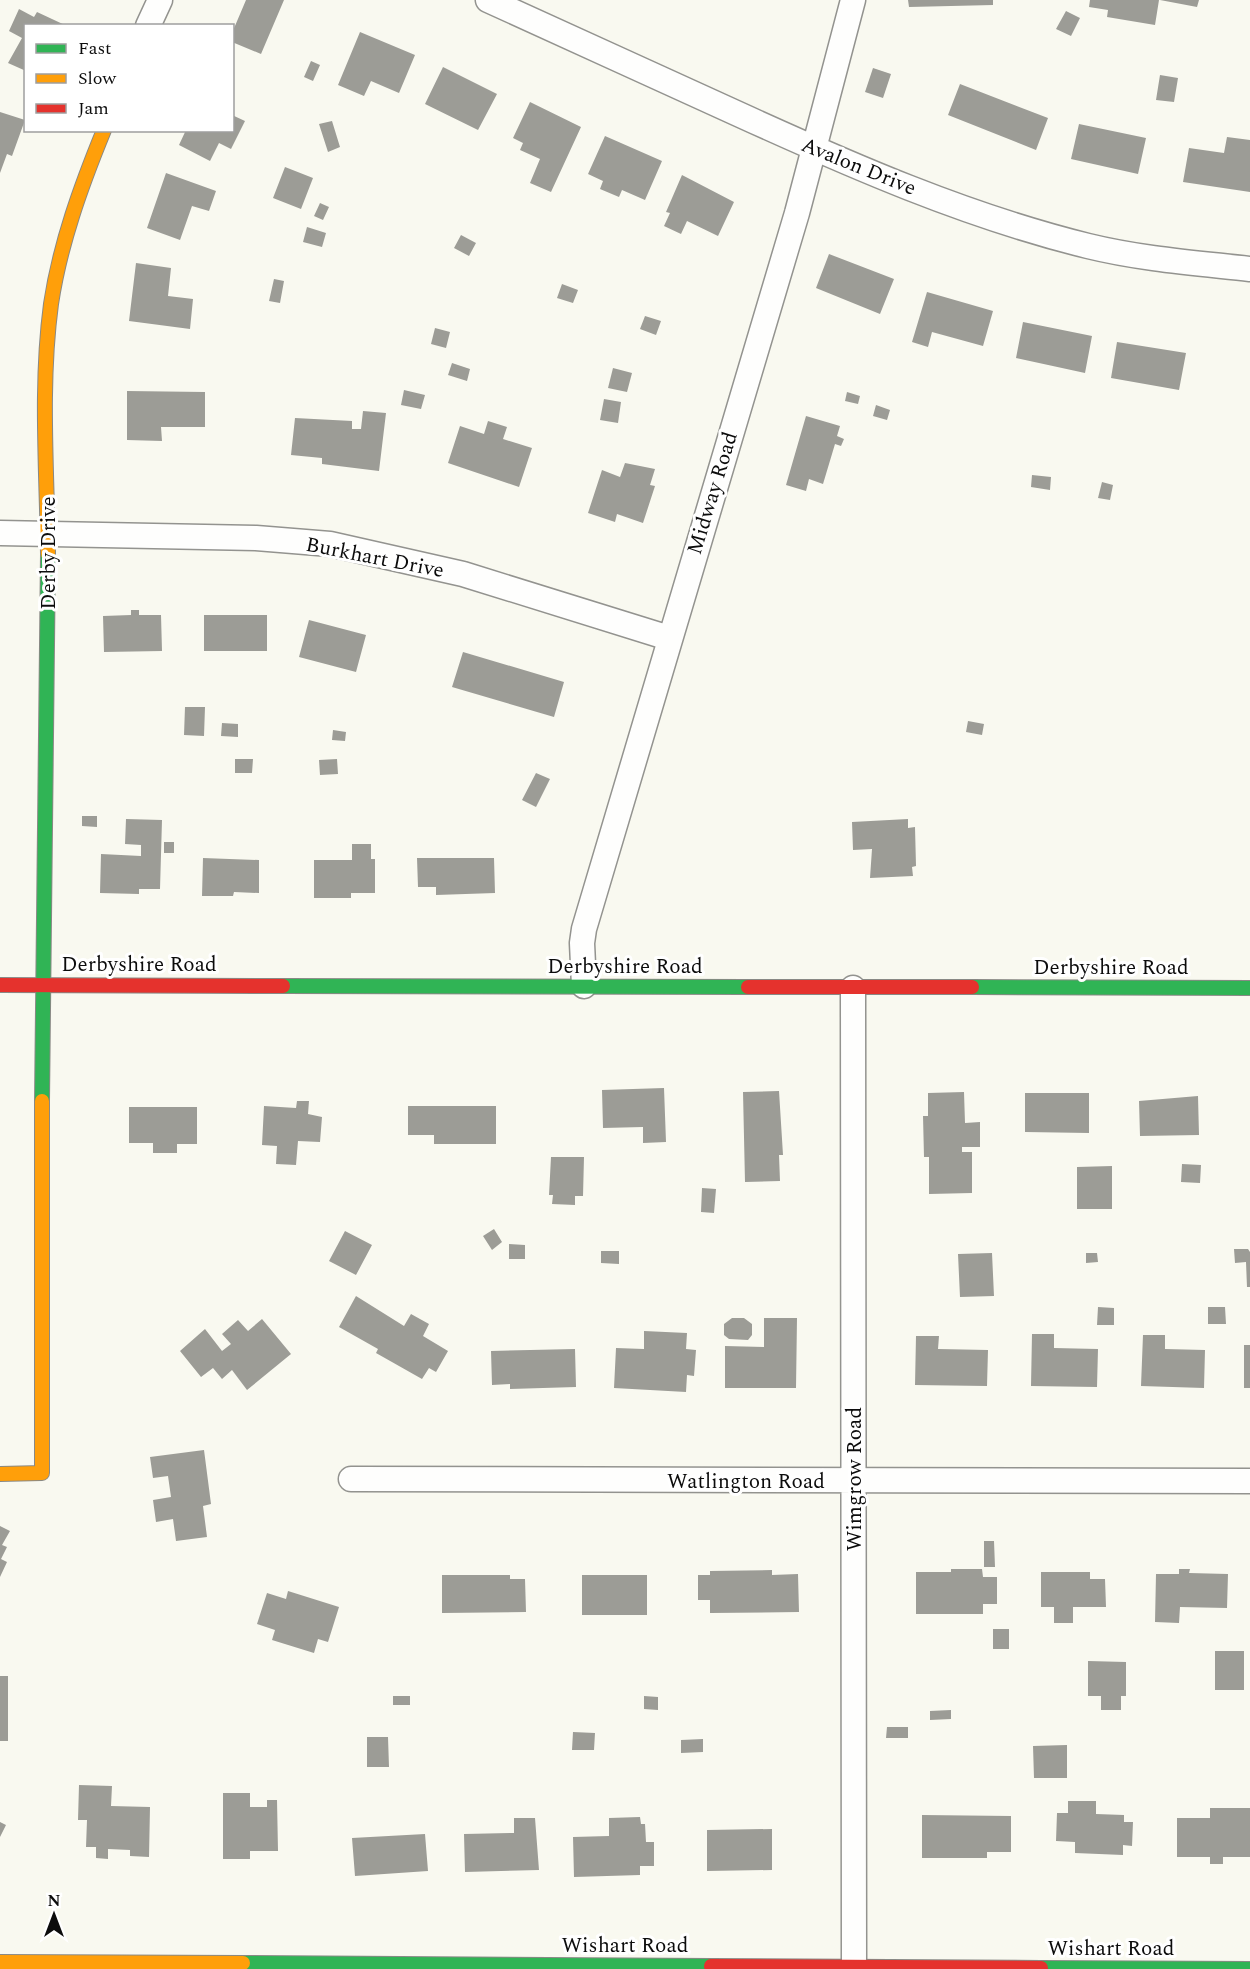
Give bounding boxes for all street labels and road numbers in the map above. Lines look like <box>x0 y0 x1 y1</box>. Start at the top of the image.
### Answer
street label: Avalon Drive <box>796 129 921 205</box>
street label: Midway Road <box>679 428 747 559</box>
street label: Derby Drive <box>33 496 65 610</box>
street label: Burkhart Drive <box>303 529 447 587</box>
street label: Derbyshire Road <box>61 949 217 981</box>
street label: Derbyshire Road <box>547 951 703 983</box>
street label: Derbyshire Road <box>1033 952 1189 984</box>
street label: Wimgrow Road <box>839 1407 871 1551</box>
street label: Watlington Road <box>667 1466 825 1498</box>
street label: Wishart Road <box>562 1930 688 1962</box>
street label: Wishart Road <box>1048 1933 1174 1965</box>

